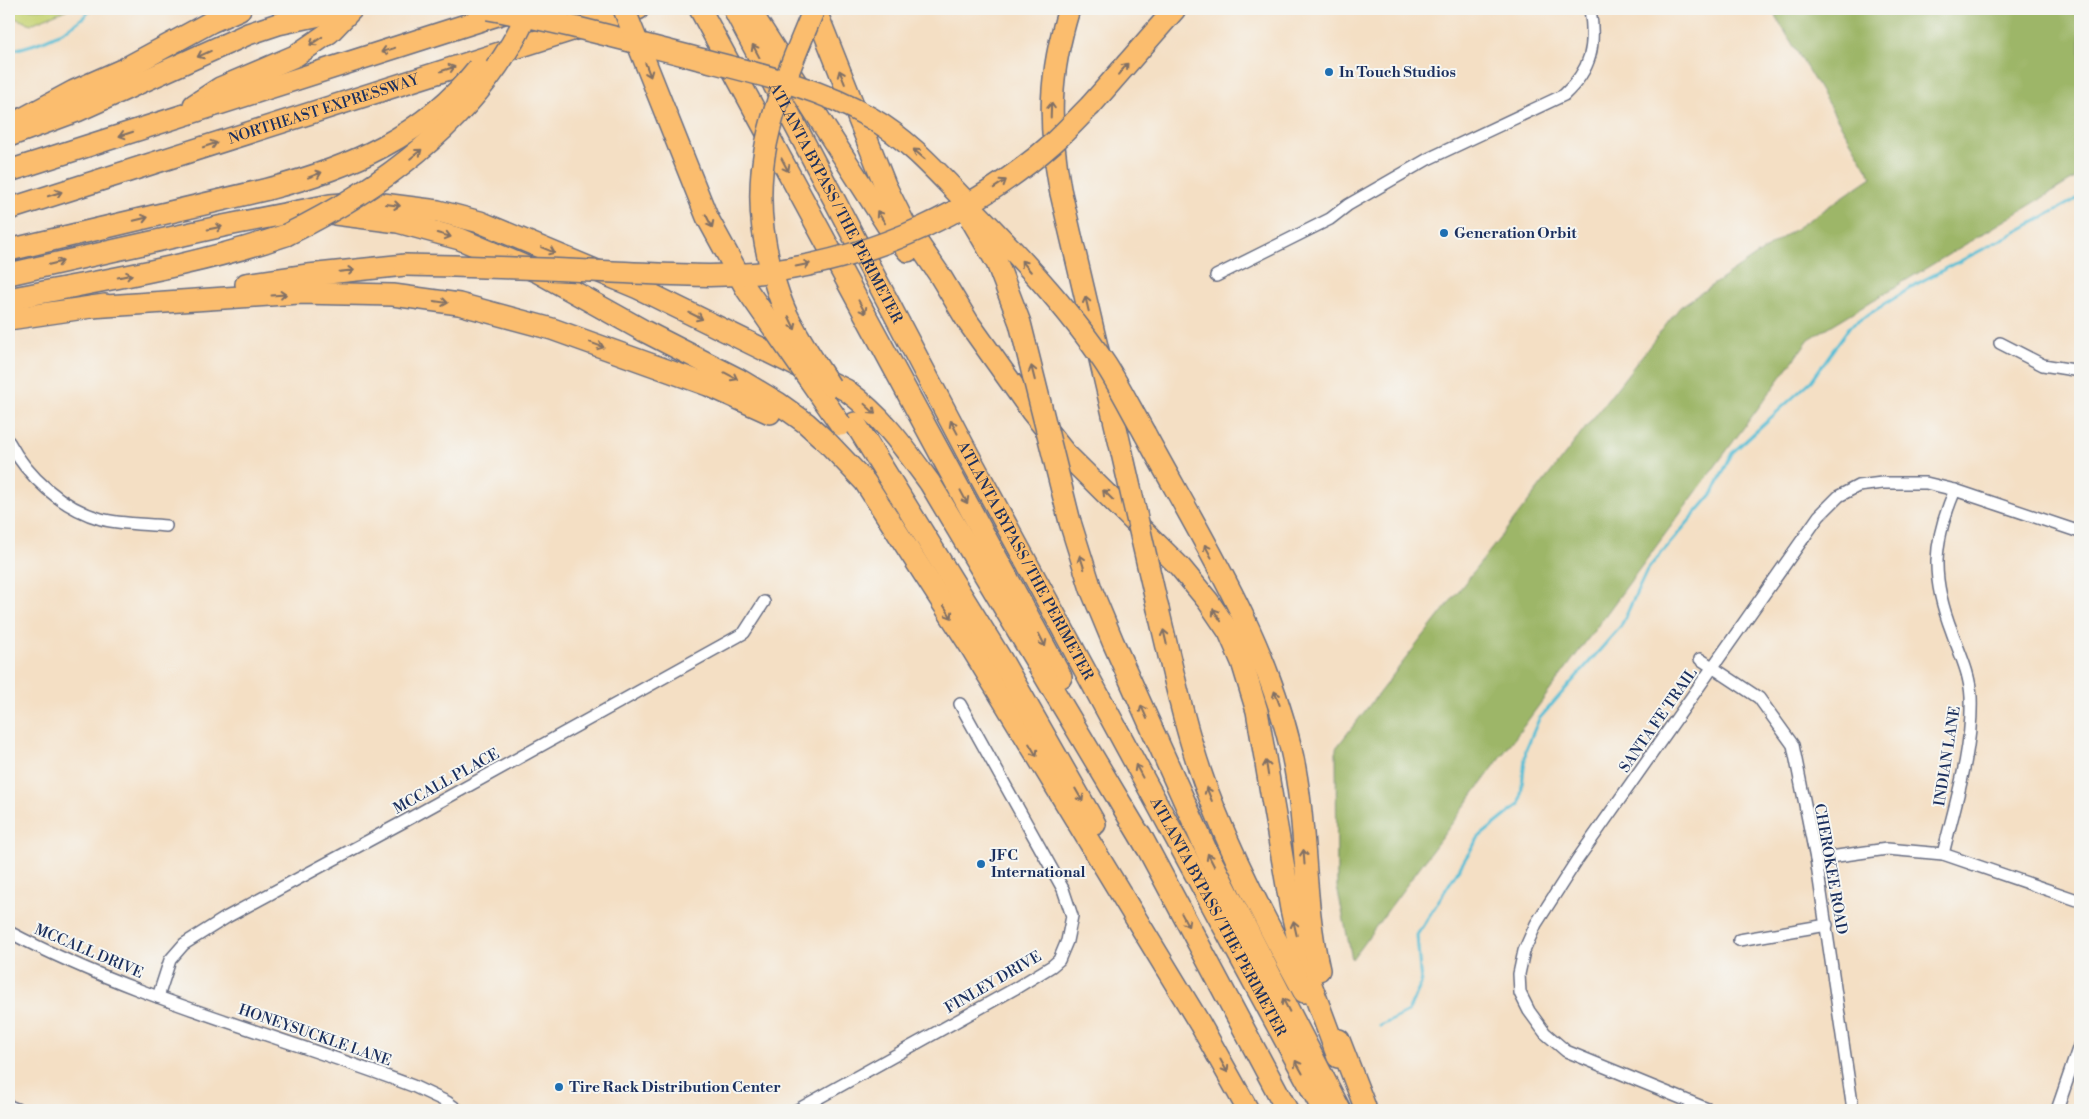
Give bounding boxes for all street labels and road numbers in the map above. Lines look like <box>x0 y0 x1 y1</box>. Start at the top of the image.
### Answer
street label: NORTHEAST EXPRESSWAY <box>226 70 422 149</box>
street label: ATLANTA BYPASS / THE PERIMETER <box>764 79 907 327</box>
street label: ATLANTA BYPASS / THE PERIMETER <box>952 437 1098 684</box>
street label: SANTA FE TRAIL <box>1615 664 1702 776</box>
street label: INDIAN LANE <box>1930 705 1965 807</box>
street label: MCCALL PLACE <box>390 744 503 818</box>
street label: ATLANTA BYPASS / THE PERIMETER <box>1145 793 1291 1040</box>
street label: CHEROKEE ROAD <box>1810 802 1851 936</box>
street label: MCCALL DRIVE <box>32 920 146 983</box>
street label: FINLEY DRIVE <box>941 947 1045 1018</box>
street label: HONEYSUCKLE LANE <box>236 1000 394 1071</box>

